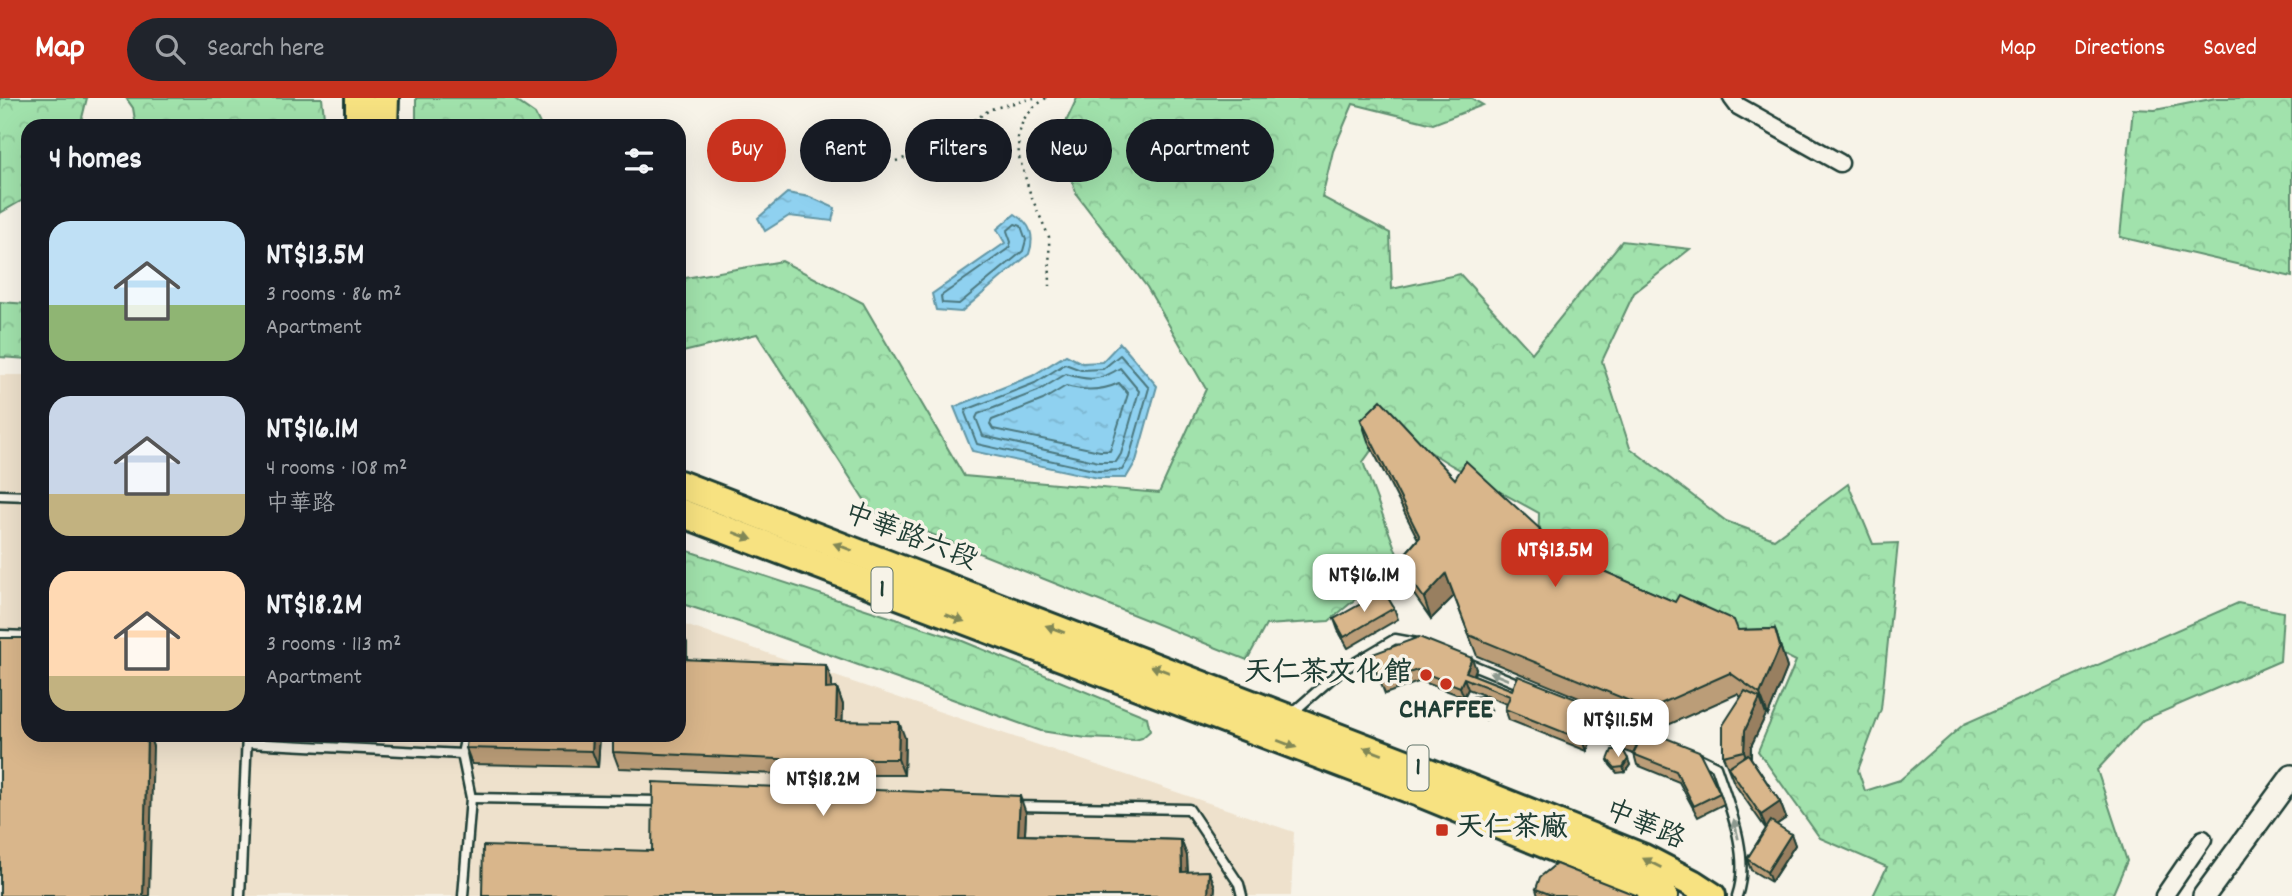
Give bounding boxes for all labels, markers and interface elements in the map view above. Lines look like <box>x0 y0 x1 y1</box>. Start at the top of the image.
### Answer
search box <box>127 18 617 81</box>
text: Map <box>35 26 85 73</box>
icon: search <box>151 30 189 68</box>
text: Search here <box>207 31 325 68</box>
text: Map <box>2000 32 2036 66</box>
text: Directions <box>2074 32 2165 66</box>
text: Saved <box>2203 32 2257 66</box>
chip: Buy <box>707 119 786 182</box>
chip: Rent <box>800 119 891 182</box>
chip: Filters <box>905 119 1012 182</box>
chip: New <box>1026 119 1112 182</box>
chip: Apartment <box>1126 119 1274 182</box>
text: 4 homes <box>49 140 142 183</box>
icon: filters <box>620 142 658 180</box>
text: NT$13.5M <box>266 236 364 279</box>
icon: home <box>105 249 189 333</box>
text: 3 rooms · 86 m² <box>266 279 402 312</box>
text: Apartment <box>266 312 362 345</box>
text: NT$16.1M <box>266 410 358 453</box>
icon: home <box>105 424 189 508</box>
text: 4 rooms · 108 m² <box>266 453 407 486</box>
text: 中華路 <box>266 489 335 522</box>
street label: 中華路六段 <box>837 495 983 583</box>
pin: NT$13.5M <box>1483 530 1627 589</box>
one-way arrow <box>732 531 753 542</box>
text: NT$13.5M <box>1517 535 1593 568</box>
one-way arrow <box>832 541 853 552</box>
pin: NT$16.1M <box>1292 554 1436 614</box>
text: NT$16.1M <box>1329 560 1399 593</box>
road number: 1 <box>872 568 892 612</box>
text: NT$18.2M <box>266 586 362 629</box>
icon: home <box>105 599 189 683</box>
one-way arrow <box>945 613 966 624</box>
one-way arrow <box>1045 623 1066 634</box>
text: 3 rooms · 113 m² <box>266 629 402 662</box>
place label: 天仁茶文化館 <box>1244 655 1412 695</box>
text: Apartment <box>266 662 362 695</box>
one-way arrow <box>1150 664 1171 675</box>
marker: 天仁茶文化館 <box>1418 667 1434 683</box>
one-way arrow <box>1489 670 1510 681</box>
marker: CHAFFEE <box>1438 676 1454 692</box>
place label: CHAFFEE <box>1399 692 1493 732</box>
pin: NT$11.5M <box>1546 700 1690 759</box>
text: NT$11.5M <box>1583 705 1653 738</box>
one-way arrow <box>1276 738 1297 749</box>
one-way arrow <box>1362 745 1383 756</box>
road number: 1 <box>1408 746 1428 790</box>
pin: NT$18.2M <box>751 758 895 818</box>
text: NT$18.2M <box>786 764 860 797</box>
street label: 中華路 <box>1598 792 1690 862</box>
place label: 天仁茶廠 <box>1456 810 1568 850</box>
one-way arrow <box>1730 818 1741 840</box>
marker: 天仁茶廠 <box>1434 822 1450 838</box>
one-way arrow <box>1642 857 1662 868</box>

